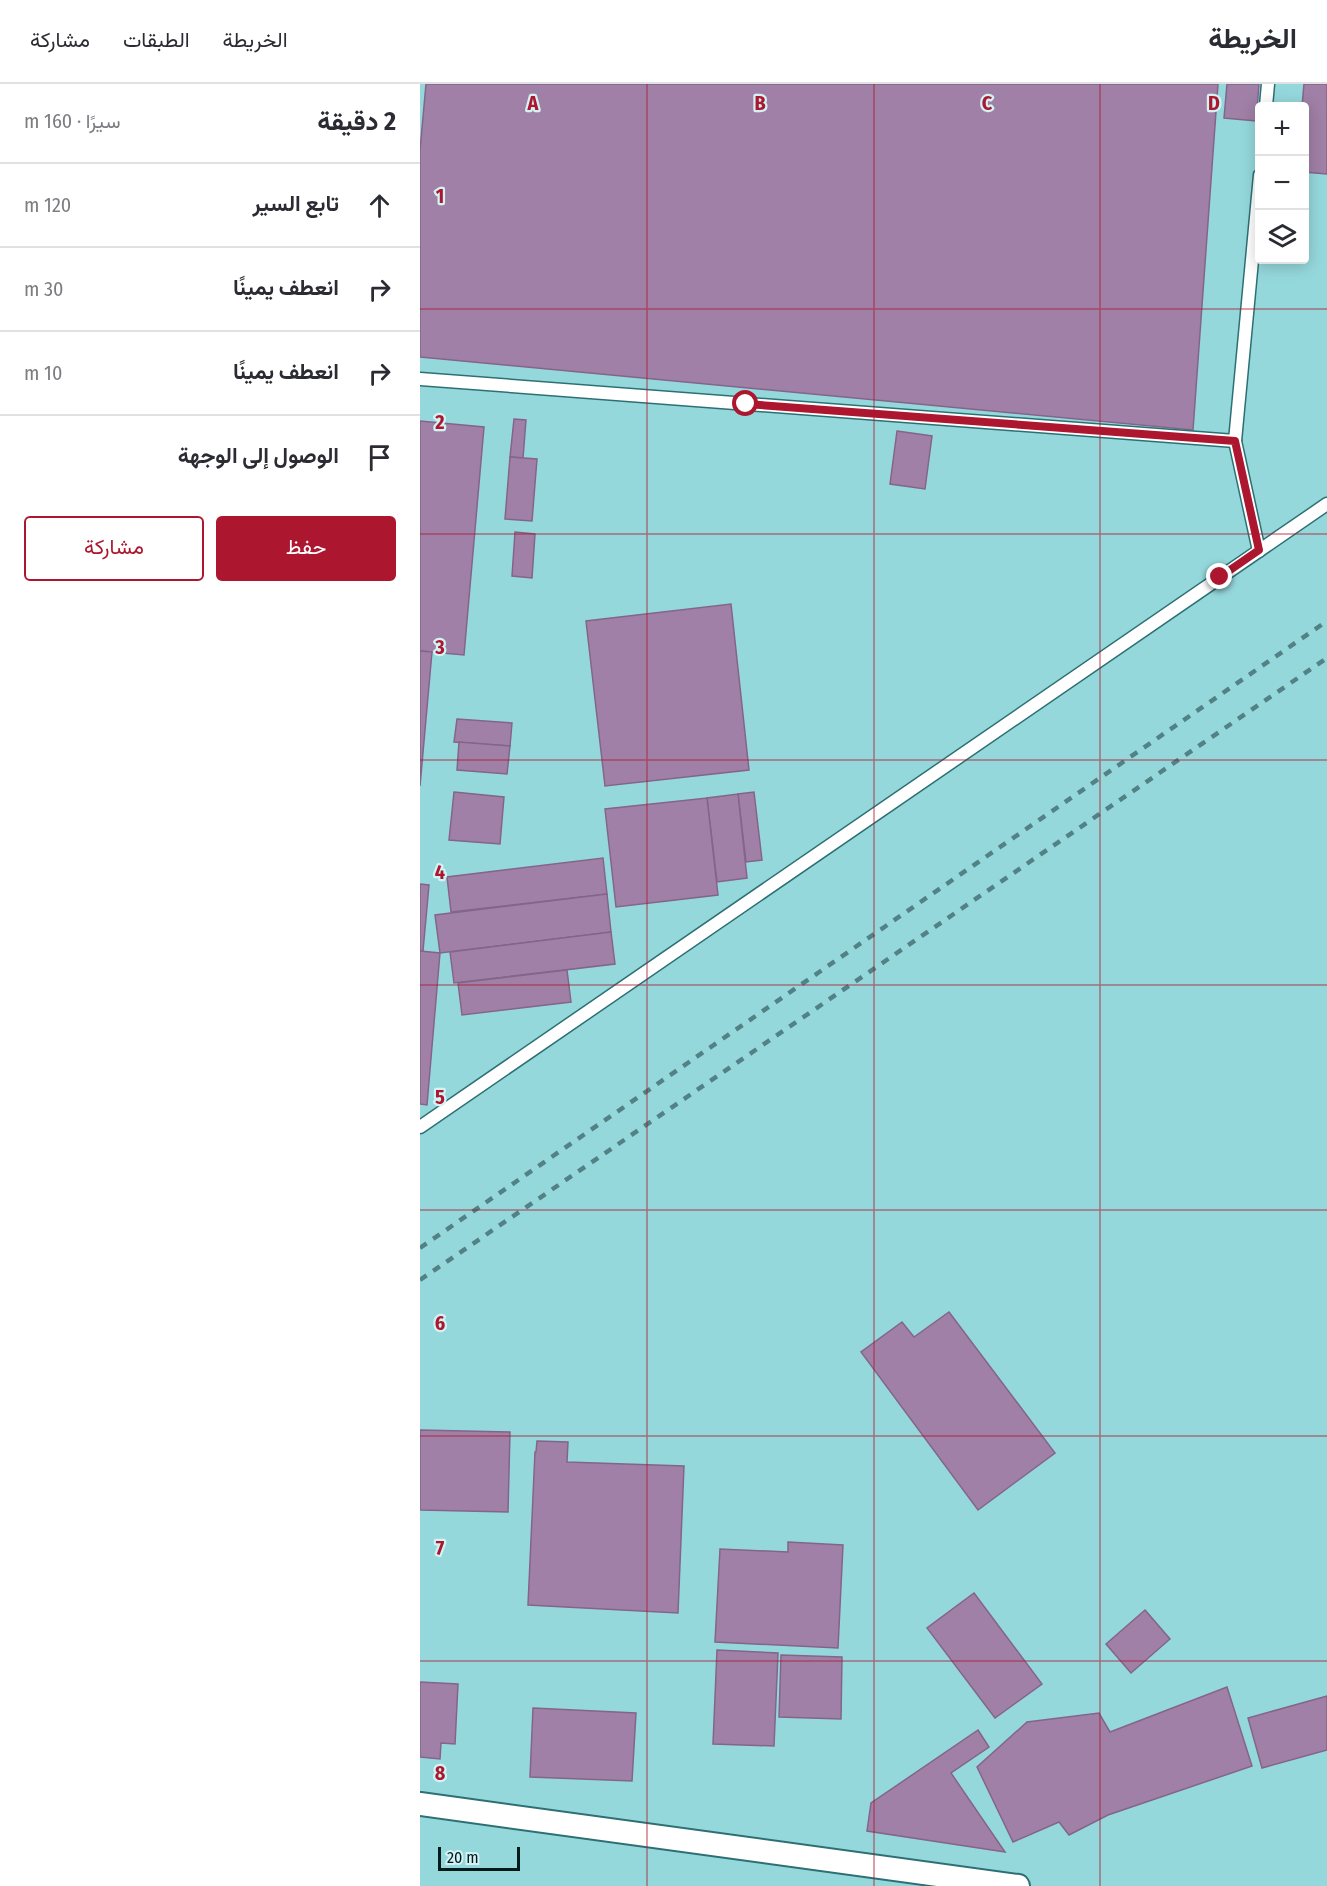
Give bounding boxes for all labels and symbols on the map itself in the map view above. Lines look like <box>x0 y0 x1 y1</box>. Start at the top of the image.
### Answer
text: A <box>527 91 540 115</box>
text: B <box>754 91 766 115</box>
text: C <box>982 91 993 115</box>
text: D <box>1208 91 1220 115</box>
text: 1 <box>436 184 444 208</box>
route start <box>732 390 758 416</box>
text: 2 <box>434 410 445 434</box>
route end <box>1206 563 1232 589</box>
text: 3 <box>434 635 445 659</box>
text: 4 <box>435 860 445 884</box>
text: 5 <box>435 1085 445 1109</box>
text: 6 <box>435 1311 445 1335</box>
text: 7 <box>436 1536 445 1560</box>
text: 8 <box>435 1761 446 1785</box>
scale bar <box>438 1844 520 1872</box>

